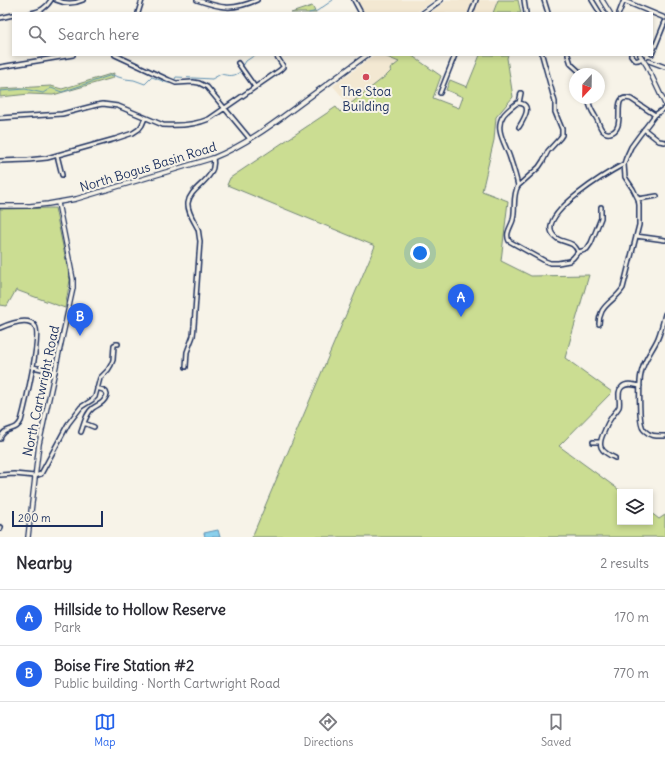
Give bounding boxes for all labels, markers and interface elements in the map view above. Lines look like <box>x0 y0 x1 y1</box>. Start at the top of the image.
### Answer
search box <box>12 12 653 56</box>
icon: search <box>26 23 48 45</box>
text: Search here <box>58 25 139 44</box>
north arrow <box>569 68 605 104</box>
marker: The Stoa Building <box>361 72 371 82</box>
place label: The Stoa Building <box>341 83 391 115</box>
street label: North Bogus Basin Road <box>78 138 219 196</box>
your location <box>410 243 430 263</box>
pin: A <box>448 284 474 317</box>
pin: B <box>67 303 93 336</box>
street label: North Cartwright Road <box>19 324 63 458</box>
map controls <box>617 489 653 525</box>
button: layers <box>617 489 653 525</box>
scale bar <box>12 509 103 528</box>
text: 200 m <box>18 511 51 525</box>
text: Nearby <box>16 552 72 574</box>
text: 2 results <box>600 555 649 572</box>
text: Hillside to Hollow Reserve <box>54 600 226 619</box>
text: A <box>25 609 33 626</box>
text: 170 m <box>614 609 649 626</box>
text: Park <box>54 619 81 636</box>
text: Boise Fire Station #2 <box>54 656 194 675</box>
text: B <box>25 665 33 682</box>
text: 770 m <box>613 665 649 682</box>
text: Public building · North Cartwright Road <box>54 675 280 692</box>
tab: Map <box>94 711 116 749</box>
tab: Directions <box>304 711 353 749</box>
tab: Saved <box>541 711 571 749</box>

